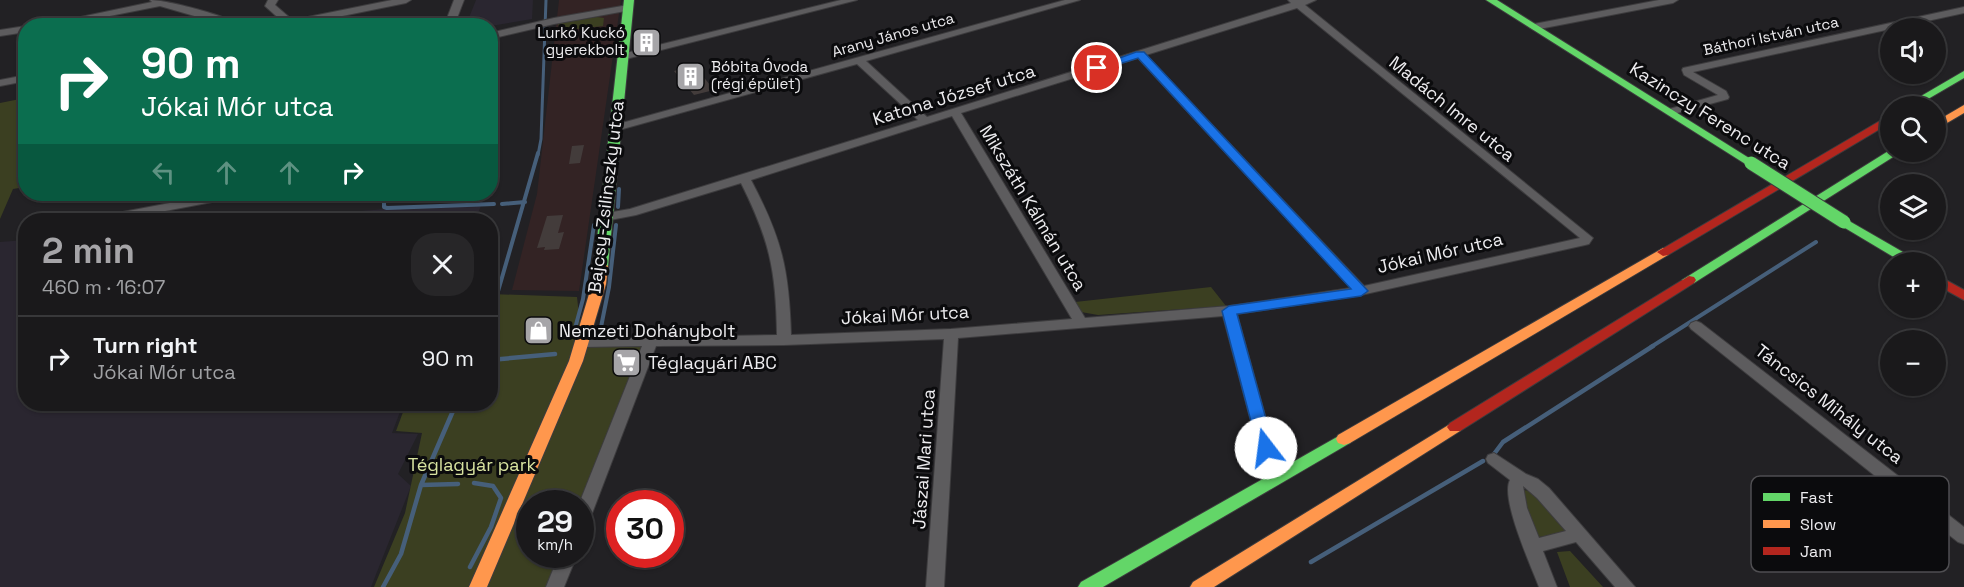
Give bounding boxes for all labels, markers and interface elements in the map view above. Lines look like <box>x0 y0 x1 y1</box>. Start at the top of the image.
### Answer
street label: Arany János utca <box>830 8 957 61</box>
street label: Báthori István utca <box>1702 12 1841 59</box>
map controls <box>1880 18 1946 396</box>
button: sound <box>1880 18 1946 84</box>
place label: Lurkó Kuckó gyerekbolt <box>537 23 625 59</box>
building icon: Lurkó Kuckó gyerekbolt <box>630 26 662 58</box>
text: 90 m <box>141 37 241 90</box>
icon: right <box>42 42 120 120</box>
pin <box>1071 42 1122 93</box>
icon: arrive <box>1080 51 1113 84</box>
street label: Madách Imre utca <box>1385 51 1520 166</box>
place label: Bóbita Óvoda (régi épület) <box>711 57 809 94</box>
street label: Kazinczy Ferenc utca <box>1626 57 1795 174</box>
street label: Katona József utca <box>870 59 1038 130</box>
building icon: Bóbita Óvoda (régi épület) <box>674 60 706 92</box>
text: Jókai Mór utca <box>141 89 334 124</box>
button: search <box>1880 96 1946 162</box>
street label: Bajcsy-Zsilinszky utca <box>582 99 629 295</box>
street label: Mikszáth Kálmán utca <box>975 121 1092 295</box>
icon: left <box>147 156 180 189</box>
icon: ahead <box>210 156 243 189</box>
icon: ahead <box>273 156 306 189</box>
icon: right <box>336 156 369 189</box>
button: layers <box>1880 174 1946 240</box>
street label: Jókai Mór utca <box>1375 227 1505 278</box>
text: 2 min <box>42 228 135 274</box>
button: close <box>411 233 474 296</box>
button: + <box>1880 252 1946 318</box>
text: 460 m · 16:07 <box>42 274 165 300</box>
street label: Jókai Mór utca <box>840 300 970 329</box>
shop icon: Nemzeti Dohánybolt <box>522 315 554 347</box>
place label: Nemzeti Dohánybolt <box>559 319 736 342</box>
button: − <box>1880 330 1946 396</box>
text: Turn right <box>93 331 198 359</box>
street label: Táncsics Mihály utca <box>1751 339 1908 469</box>
icon: right <box>42 342 75 375</box>
text: 90 m <box>422 344 474 372</box>
supermarket icon: Téglagyári ABC <box>611 347 643 379</box>
place label: Téglagyári ABC <box>648 351 777 374</box>
text: Jókai Mór utca <box>93 359 236 385</box>
street label: Jászai Mari utca <box>907 388 940 530</box>
position arrow <box>1234 416 1298 480</box>
park label: Téglagyár park <box>408 453 536 476</box>
legend <box>1751 476 1949 572</box>
text: Fast <box>1800 487 1833 508</box>
speed limit sign: 30 <box>606 490 684 568</box>
text: 29 <box>537 502 573 541</box>
text: Slow <box>1800 514 1836 535</box>
text: km/h <box>537 535 573 554</box>
text: Jam <box>1800 541 1832 562</box>

